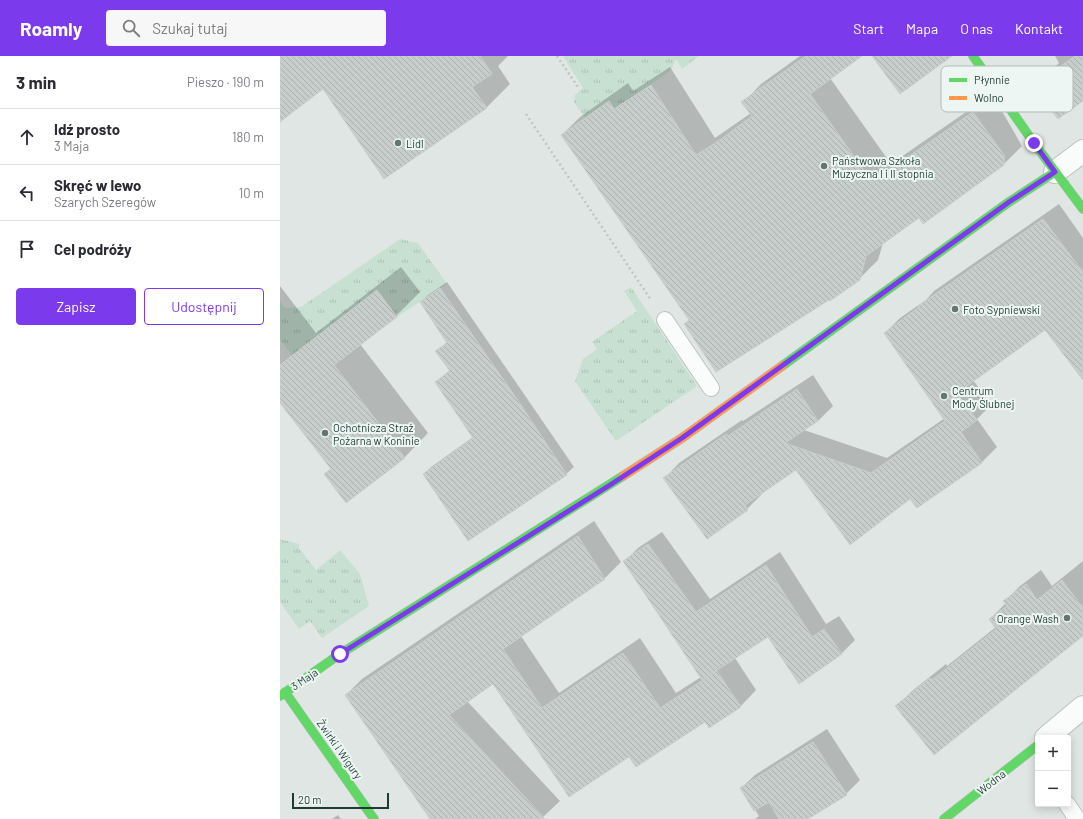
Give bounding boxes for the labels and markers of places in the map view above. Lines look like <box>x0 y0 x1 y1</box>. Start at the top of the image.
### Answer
place label: Lidl <box>406 137 424 150</box>
marker: Lidl <box>393 138 403 148</box>
place label: Państwowa Szkoła Muzyczna I i II stopnia <box>832 154 933 180</box>
marker: Państwowa Szkoła Muzyczna I i II stopnia <box>819 161 829 171</box>
place label: Foto Sypniewski <box>963 303 1040 316</box>
marker: Foto Sypniewski <box>950 304 960 314</box>
place label: Centrum Mody Ślubnej <box>952 384 1014 410</box>
marker: Centrum Mody Ślubnej <box>939 391 949 401</box>
place label: Ochotnicza Straż Pożarna w Koninie <box>333 421 420 447</box>
marker: Ochotnicza Straż Pożarna w Koninie <box>320 428 330 438</box>
place label: Orange Wash <box>997 612 1059 625</box>
marker: Orange Wash <box>1062 613 1072 623</box>

